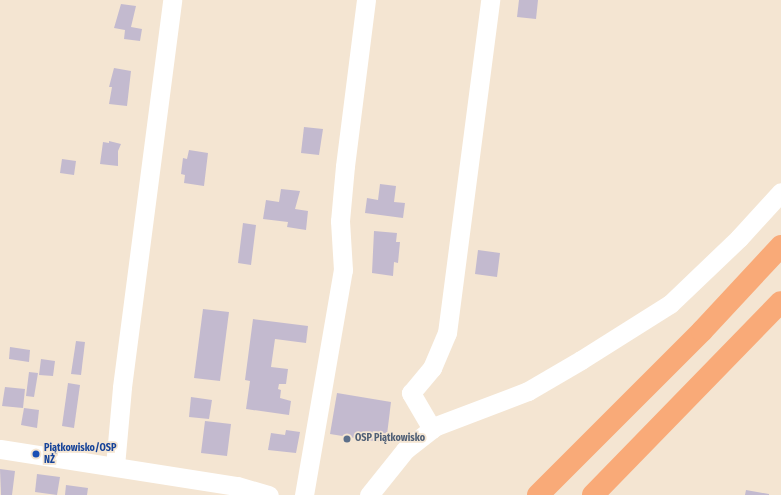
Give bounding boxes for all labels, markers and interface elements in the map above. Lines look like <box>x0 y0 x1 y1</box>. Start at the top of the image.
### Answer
place label: OSP Piątkowisko <box>355 433 425 445</box>
marker: OSP Piątkowisko <box>342 434 352 444</box>
place label: Piątkowisko/OSP NŻ <box>44 442 116 466</box>
marker: Piątkowisko/OSP NŻ <box>31 449 41 459</box>

